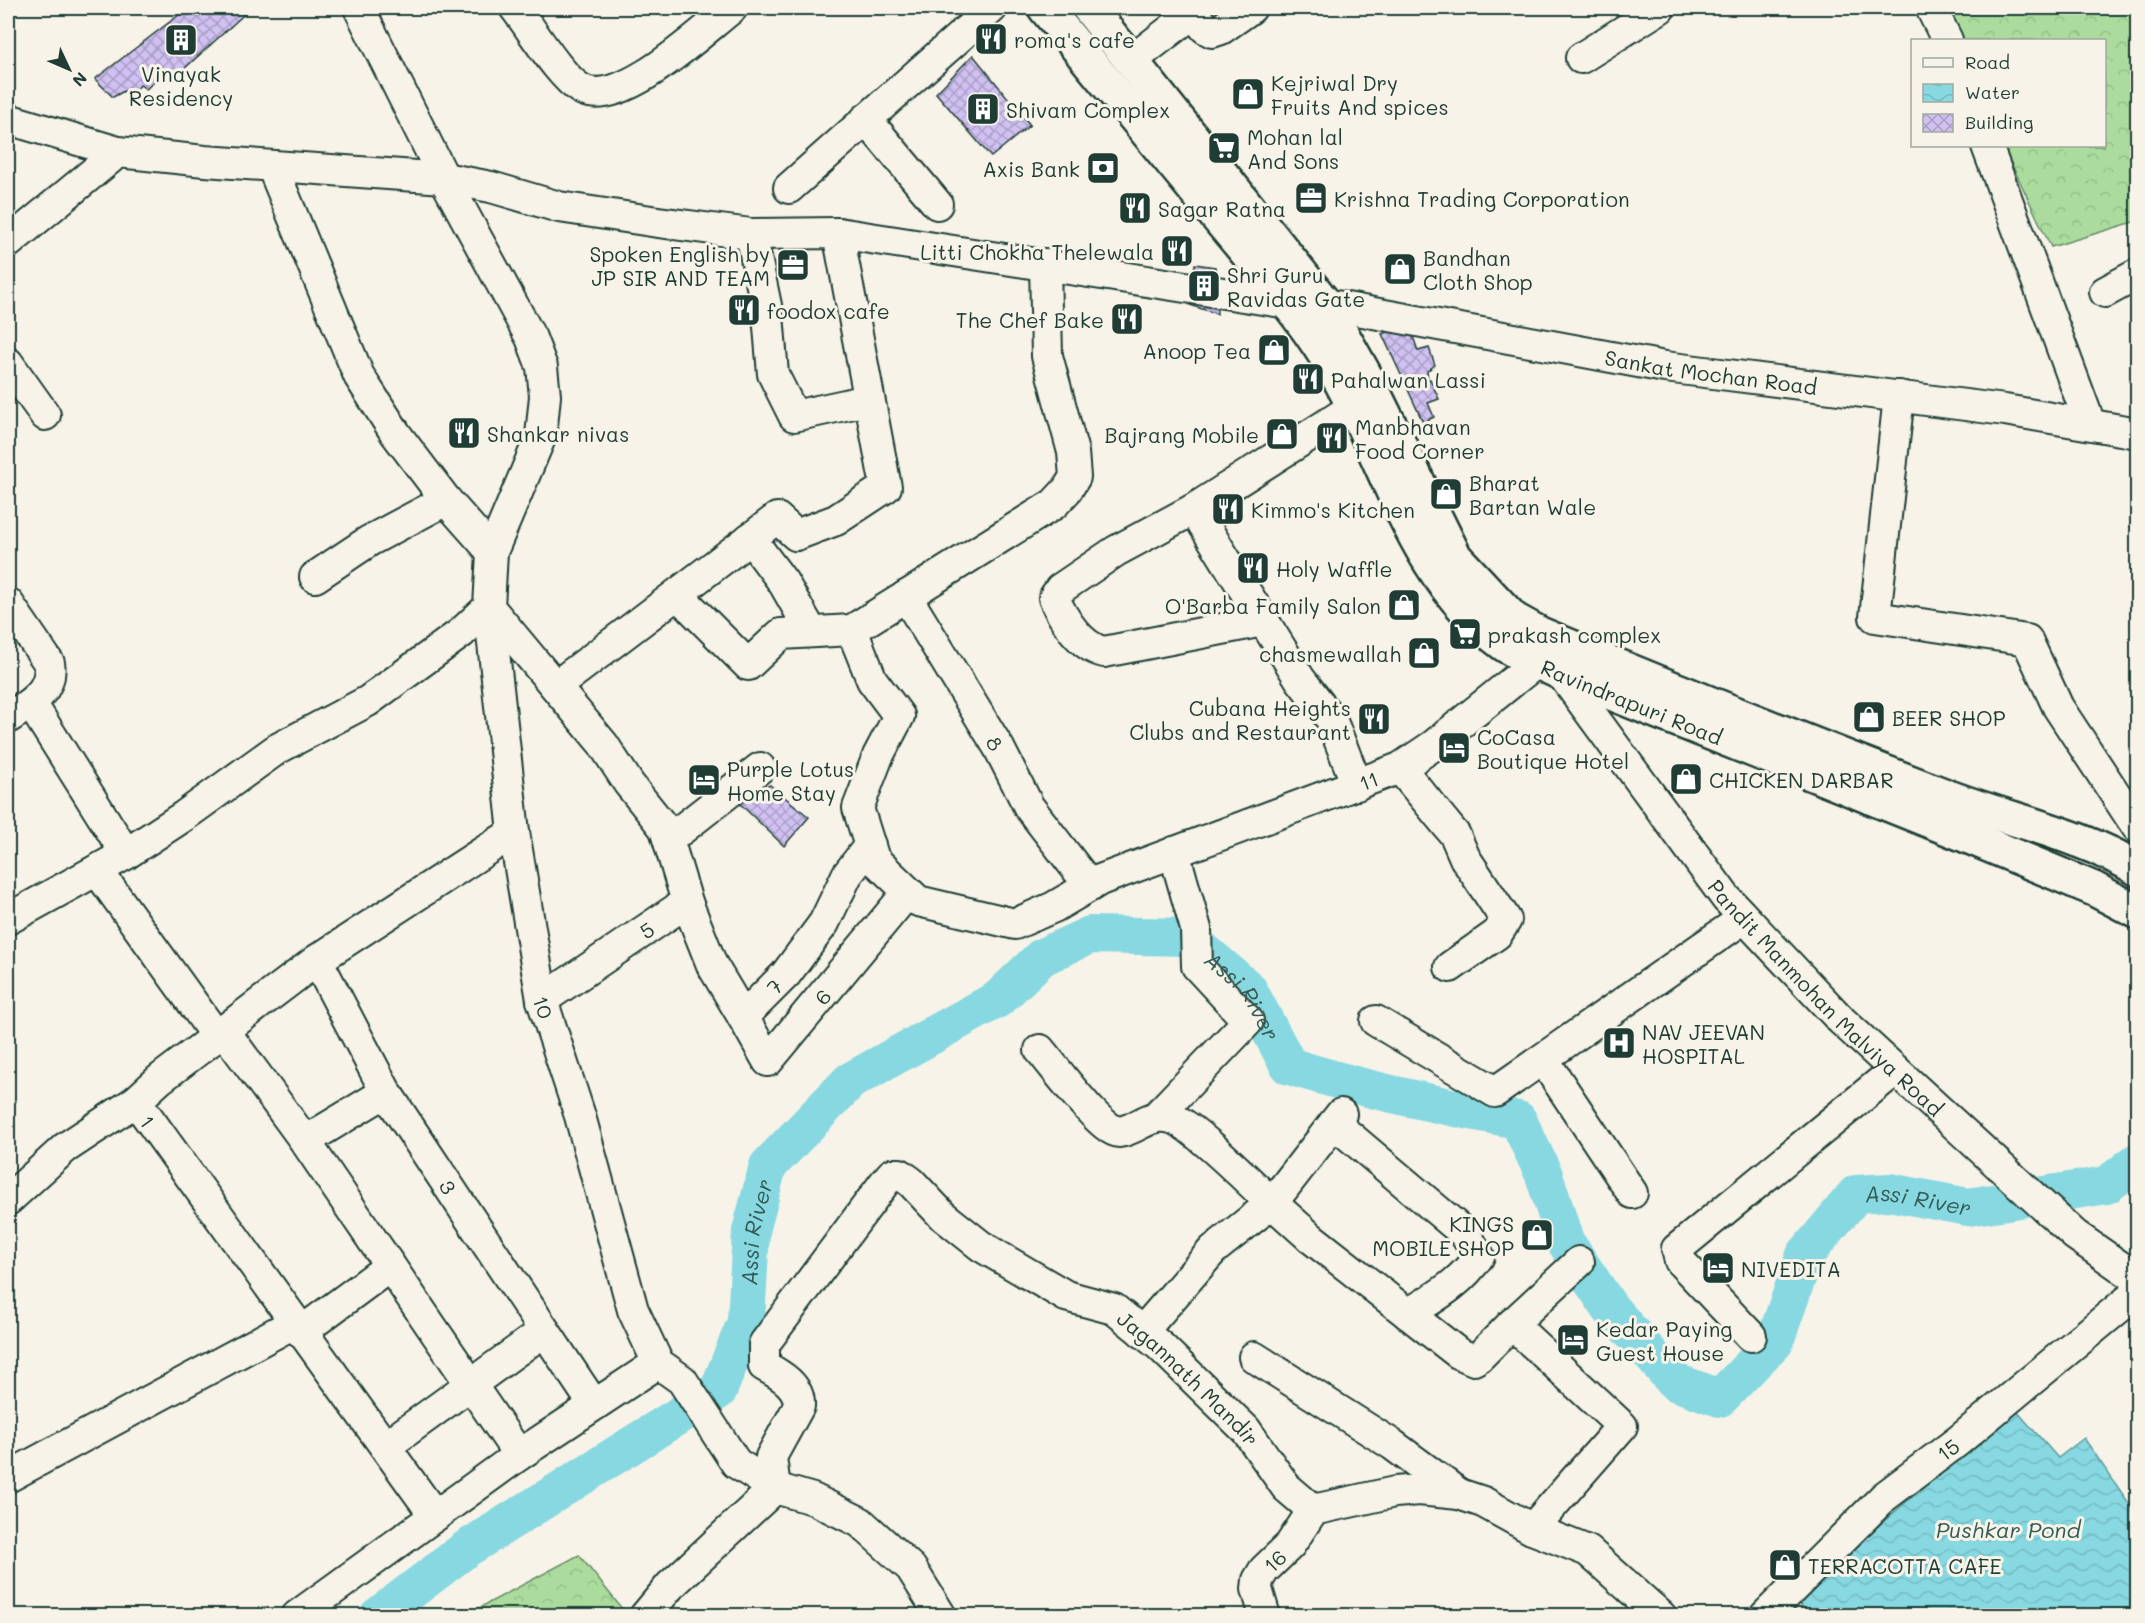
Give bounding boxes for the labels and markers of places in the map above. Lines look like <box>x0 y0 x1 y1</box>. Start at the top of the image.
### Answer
restaurant icon: roma's cafe <box>973 21 1009 57</box>
building icon: Vinayak Residency <box>163 22 199 58</box>
place label: roma's cafe <box>1014 26 1135 53</box>
place label: Vinayak Residency <box>129 60 233 111</box>
place label: Kejriwal Dry Fruits And spices <box>1271 69 1449 120</box>
shop icon: Kejriwal Dry Fruits And spices <box>1230 76 1266 112</box>
building icon: Shivam Complex <box>965 91 1001 127</box>
place label: Shivam Complex <box>1006 96 1170 123</box>
place label: Mohan lal And Sons <box>1247 123 1343 174</box>
supermarket icon: Mohan lal And Sons <box>1206 130 1242 166</box>
bank icon: Axis Bank <box>1085 150 1121 186</box>
place label: Axis Bank <box>983 155 1080 182</box>
office icon: Krishna Trading Corporation <box>1293 180 1329 216</box>
place label: Krishna Trading Corporation <box>1334 185 1630 212</box>
restaurant icon: Sagar Ratna <box>1117 190 1153 226</box>
place label: Sagar Ratna <box>1158 195 1286 222</box>
restaurant icon: Litti Chokha Thelewala <box>1159 233 1195 269</box>
place label: Litti Chokha Thelewala <box>920 238 1154 265</box>
place label: Spoken English by JP SIR AND TEAM <box>590 240 770 291</box>
place label: Bandhan Cloth Shop <box>1423 244 1533 295</box>
office icon: Spoken English by JP SIR AND TEAM <box>775 247 811 283</box>
shop icon: Bandhan Cloth Shop <box>1382 251 1418 287</box>
place label: Shri Guru Ravidas Gate <box>1227 261 1365 312</box>
building icon: Shri Guru Ravidas Gate <box>1186 268 1222 304</box>
restaurant icon: foodox cafe <box>726 292 762 328</box>
place label: foodox cafe <box>767 297 890 324</box>
restaurant icon: The Chef Bake <box>1109 301 1145 337</box>
place label: The Chef Bake <box>956 306 1104 333</box>
shop icon: Anoop Tea <box>1256 332 1292 368</box>
place label: Anoop Tea <box>1142 337 1251 364</box>
restaurant icon: Pahalwan Lassi <box>1290 361 1326 397</box>
place label: Pahalwan Lassi <box>1331 366 1486 393</box>
place label: Manbhavan Food Corner <box>1355 413 1485 464</box>
restaurant icon: Shankar nivas <box>446 415 482 451</box>
shop icon: Bajrang Mobile <box>1264 416 1300 452</box>
place label: Shankar nivas <box>487 420 629 447</box>
restaurant icon: Manbhavan Food Corner <box>1314 420 1350 456</box>
place label: Bajrang Mobile <box>1104 421 1259 448</box>
place label: Bharat Bartan Wale <box>1469 469 1596 520</box>
shop icon: Bharat Bartan Wale <box>1428 476 1464 512</box>
restaurant icon: Kimmo's Kitchen <box>1210 491 1246 527</box>
place label: Kimmo's Kitchen <box>1251 496 1415 523</box>
restaurant icon: Holy Waffle <box>1235 550 1271 586</box>
place label: Holy Waffle <box>1276 555 1393 582</box>
shop icon: O'Barba Family Salon <box>1386 587 1422 623</box>
place label: O'Barba Family Salon <box>1165 592 1381 619</box>
supermarket icon: prakash complex <box>1447 616 1483 652</box>
place label: prakash complex <box>1488 621 1661 648</box>
shop icon: chasmewallah <box>1406 635 1442 671</box>
place label: chasmewallah <box>1259 640 1401 667</box>
place label: Cubana Heights Clubs and Restaurant <box>1129 694 1351 745</box>
shop icon: BEER SHOP <box>1851 699 1887 735</box>
restaurant icon: Cubana Heights Clubs and Restaurant <box>1356 701 1392 737</box>
place label: BEER SHOP <box>1892 704 2006 731</box>
place label: CoCasa Boutique Hotel <box>1477 723 1629 774</box>
hotel icon: CoCasa Boutique Hotel <box>1436 730 1472 766</box>
place label: Purple Lotus Home Stay <box>727 755 854 806</box>
shop icon: CHICKEN DARBAR <box>1668 761 1704 797</box>
hotel icon: Purple Lotus Home Stay <box>686 762 722 798</box>
place label: CHICKEN DARBAR <box>1709 766 1894 793</box>
place label: NAV JEEVAN HOSPITAL <box>1642 1018 1765 1069</box>
hospital icon: NAV JEEVAN HOSPITAL <box>1601 1025 1637 1061</box>
place label: KINGS MOBILE SHOP <box>1372 1210 1514 1261</box>
shop icon: KINGS MOBILE SHOP <box>1519 1217 1555 1253</box>
hotel icon: NIVEDITA <box>1700 1250 1736 1286</box>
place label: NIVEDITA <box>1741 1255 1841 1282</box>
place label: Kedar Paying Guest House <box>1596 1315 1733 1366</box>
hotel icon: Kedar Paying Guest House <box>1555 1322 1591 1358</box>
shop icon: TERRACOTTA CAFE <box>1767 1547 1803 1583</box>
place label: TERRACOTTA CAFE <box>1808 1552 2002 1579</box>

